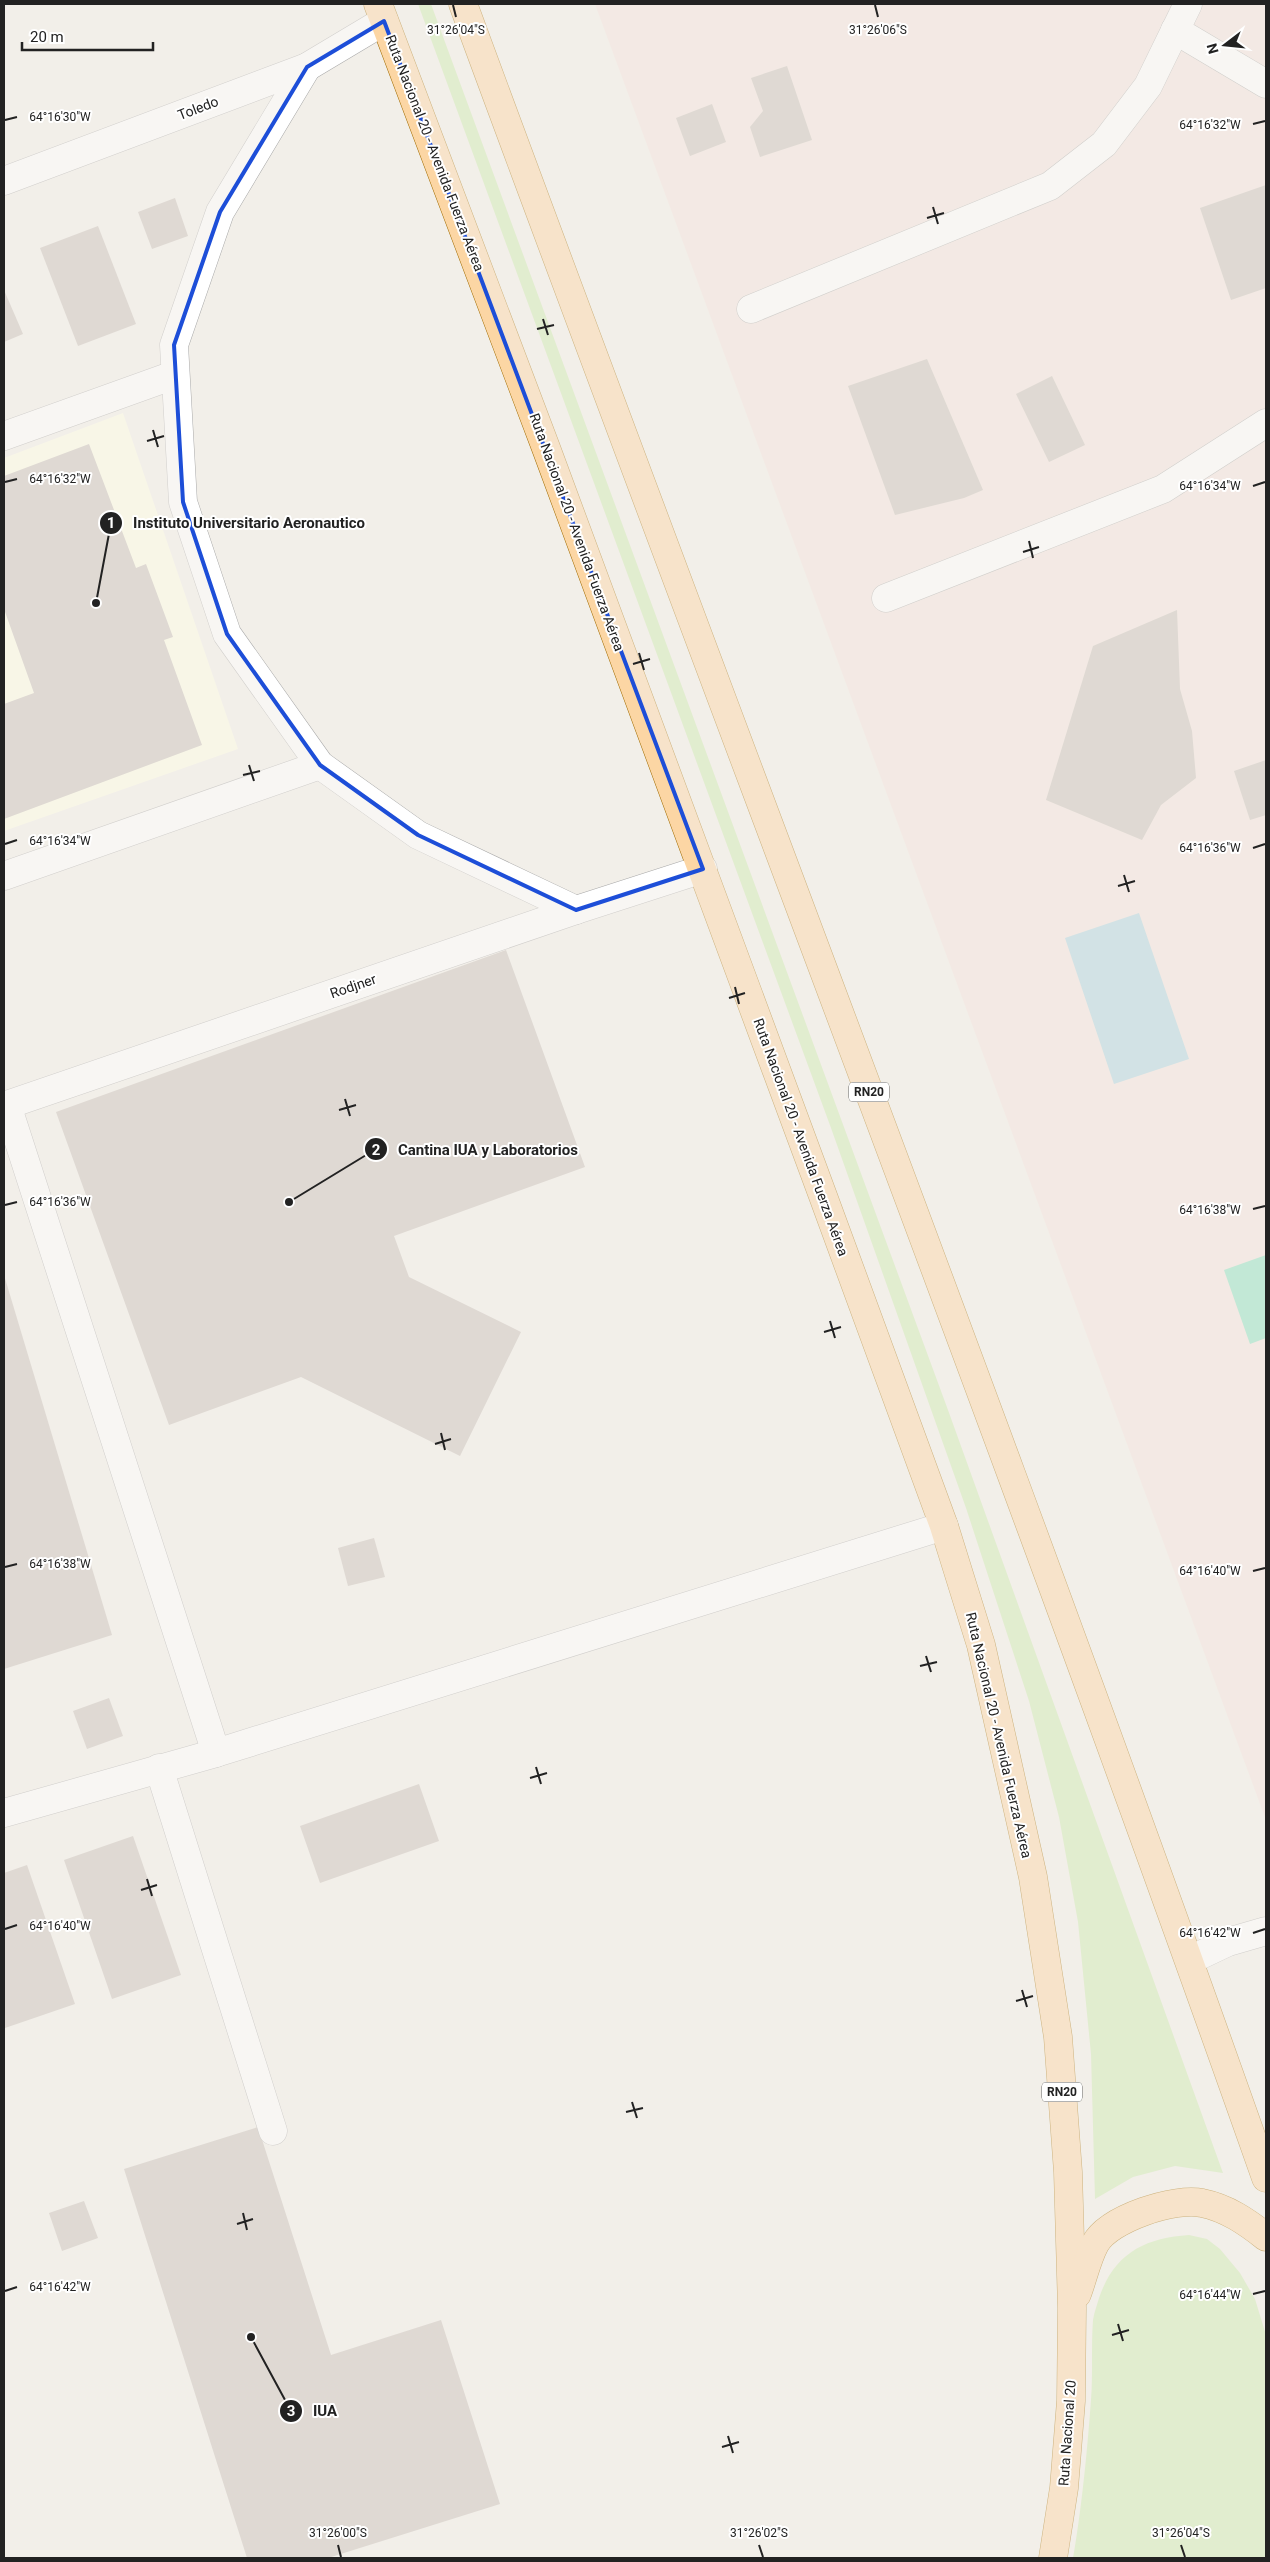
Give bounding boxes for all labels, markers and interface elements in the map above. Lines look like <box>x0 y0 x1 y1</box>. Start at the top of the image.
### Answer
scale bar <box>22 20 154 52</box>
north arrow <box>1200 20 1250 70</box>
text: 31°26'04"S <box>427 23 485 37</box>
text: 31°26'06"S <box>849 23 907 37</box>
text: 20 m <box>30 28 64 46</box>
street label: Ruta Nacional 20 - Avenida Fuerza Aérea <box>382 33 488 273</box>
text: N <box>1203 42 1222 56</box>
street label: Toledo <box>175 93 221 123</box>
text: 64°16'30"W <box>29 110 91 124</box>
text: 64°16'32"W <box>1179 118 1241 132</box>
street label: Ruta Nacional 20 - Avenida Fuerza Aérea <box>526 411 628 653</box>
text: 64°16'32"W <box>29 472 91 486</box>
text: 64°16'34"W <box>1179 479 1241 493</box>
callout: Instituto Universitario Aeronautico <box>98 508 375 538</box>
text: 1 <box>107 514 115 532</box>
text: Instituto Universitario Aeronautico <box>133 514 365 532</box>
text: 64°16'34"W <box>29 834 91 848</box>
text: 64°16'36"W <box>1179 841 1241 855</box>
street label: Rodjner <box>328 971 378 1001</box>
street label: Ruta Nacional 20 - Avenida Fuerza Aérea <box>750 1016 852 1258</box>
road number: RN20 <box>849 1082 889 1102</box>
callout: Cantina IUA y Laboratorios <box>363 1134 588 1164</box>
text: 2 <box>372 1141 381 1159</box>
text: Cantina IUA y Laboratorios <box>398 1141 578 1159</box>
text: 64°16'36"W <box>29 1195 91 1209</box>
text: 64°16'38"W <box>1179 1203 1241 1217</box>
text: 64°16'38"W <box>29 1557 91 1571</box>
text: 64°16'40"W <box>1179 1564 1241 1578</box>
street label: Ruta Nacional 20 - Avenida Fuerza Aérea <box>963 1610 1035 1860</box>
text: 64°16'40"W <box>29 1919 91 1933</box>
text: 64°16'42"W <box>1179 1926 1241 1940</box>
road number: RN20 <box>1042 2082 1082 2102</box>
text: 64°16'42"W <box>29 2280 91 2294</box>
text: 64°16'44"W <box>1179 2288 1241 2302</box>
street label: Ruta Nacional 20 <box>1055 2379 1079 2487</box>
callout: IUA <box>278 2396 347 2426</box>
text: 3 <box>287 2402 295 2420</box>
text: IUA <box>313 2402 338 2420</box>
text: 31°26'00"S <box>309 2526 367 2540</box>
text: 31°26'02"S <box>730 2526 788 2540</box>
text: 31°26'04"S <box>1152 2526 1210 2540</box>

